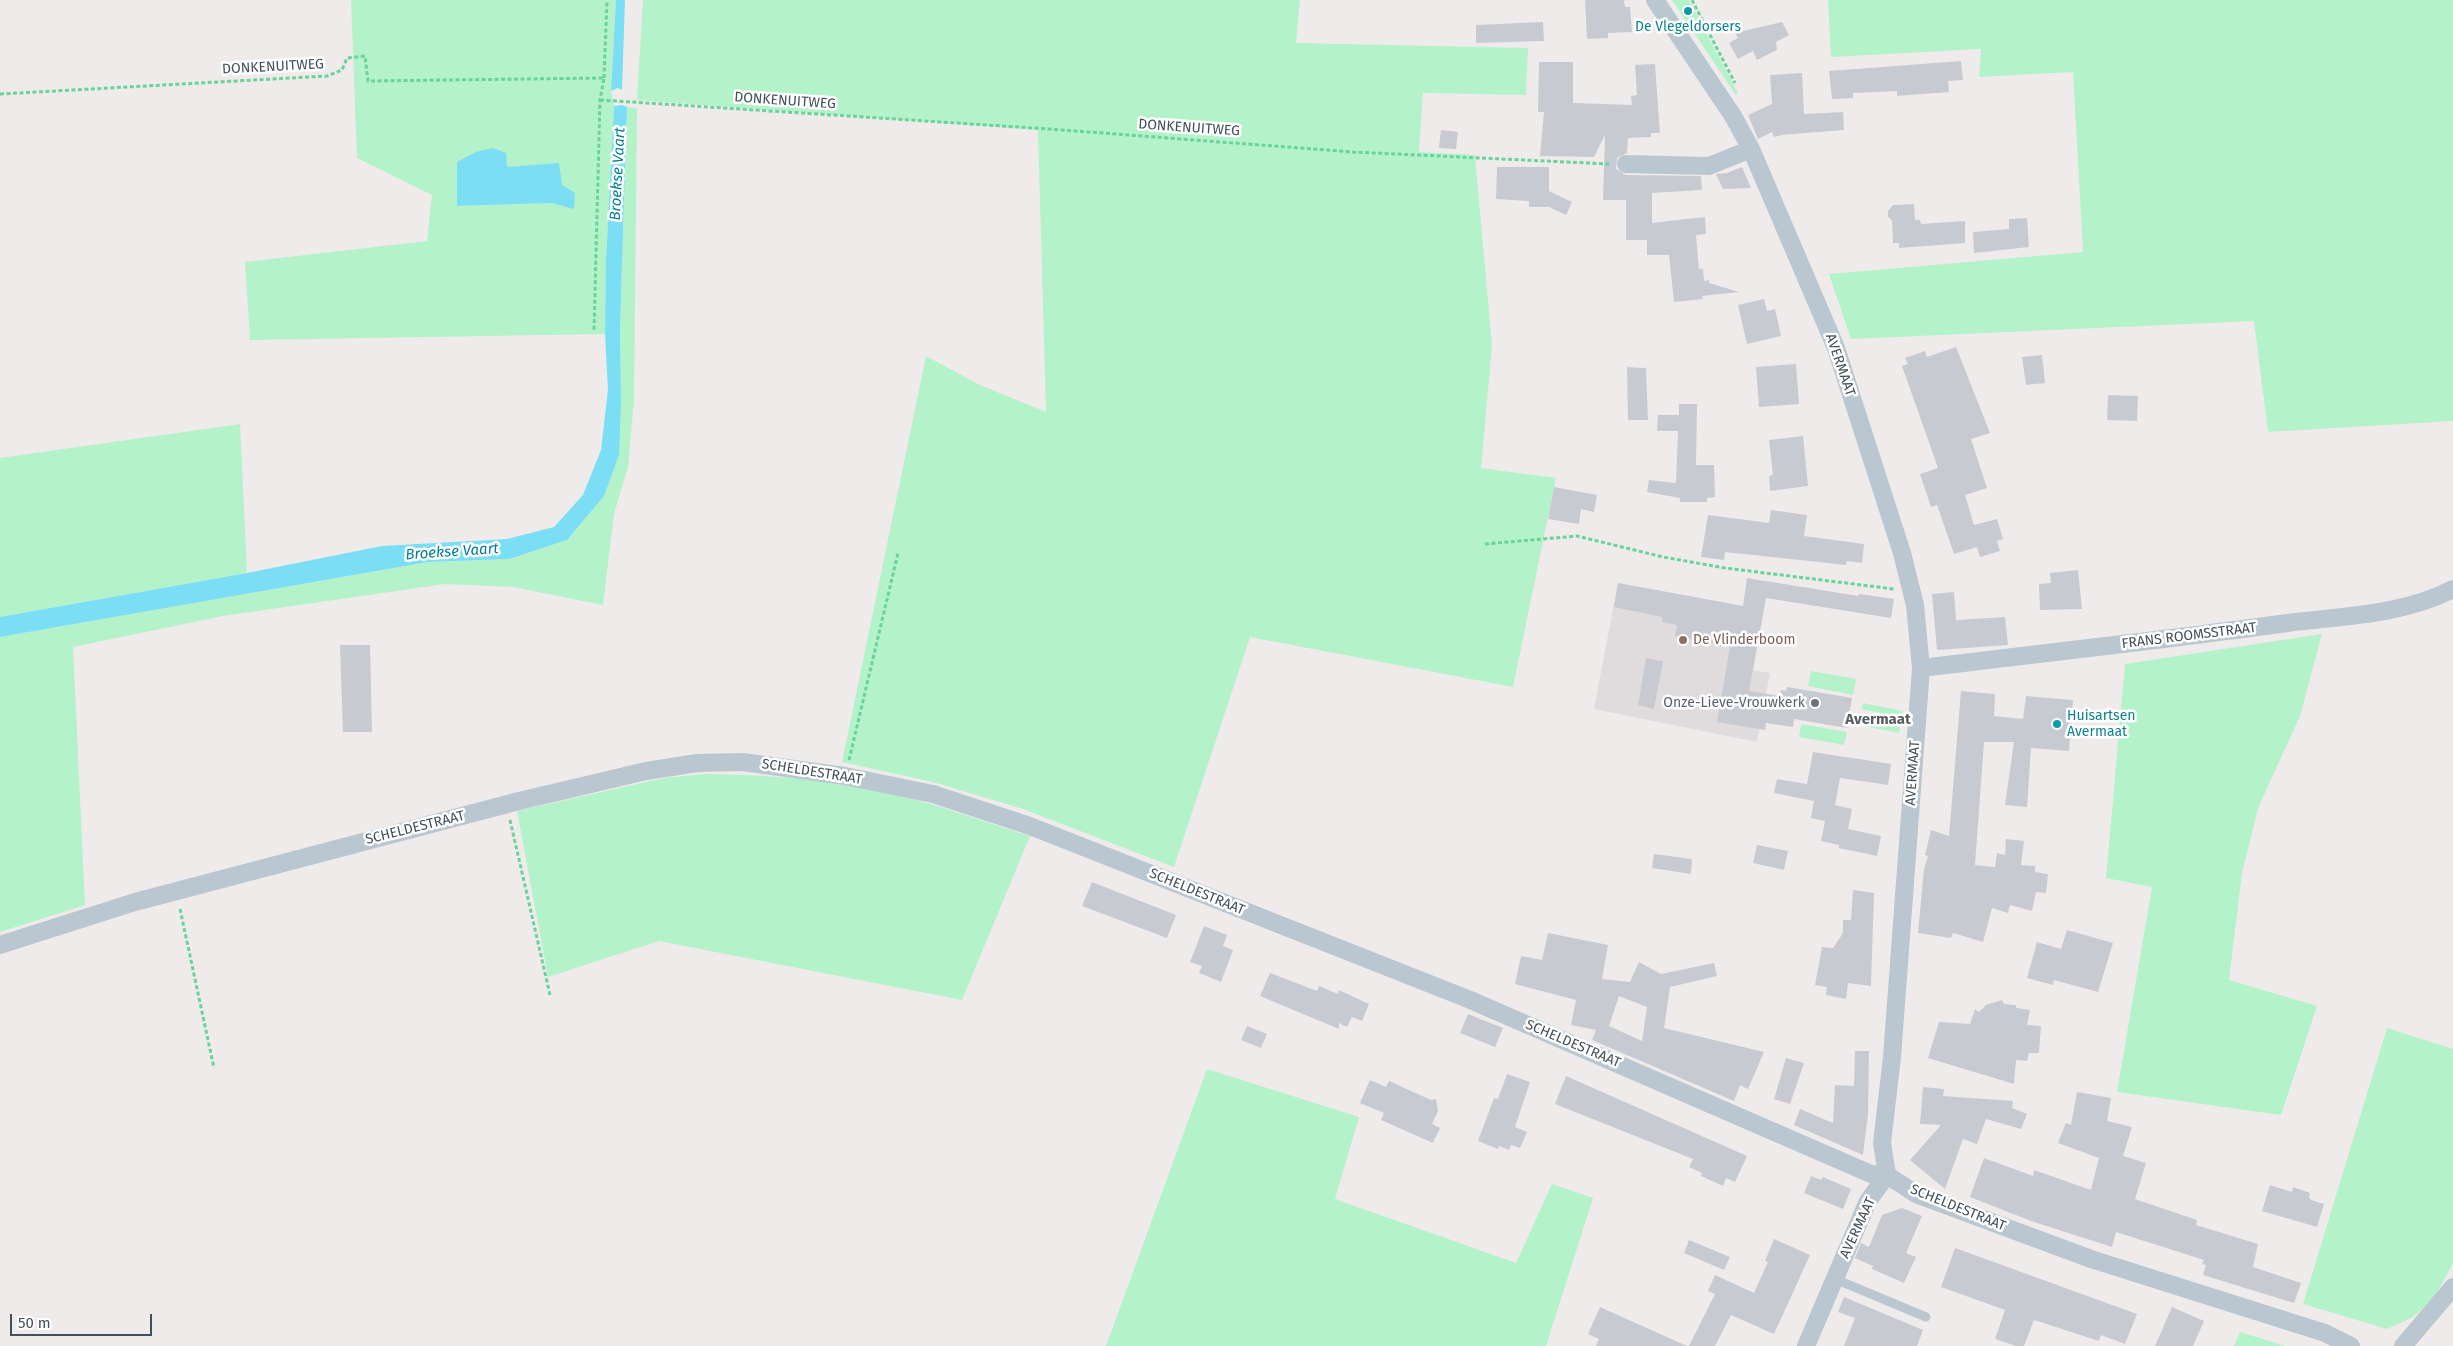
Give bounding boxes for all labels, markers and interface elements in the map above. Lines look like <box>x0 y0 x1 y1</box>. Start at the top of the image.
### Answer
marker: De Vlegeldorsers <box>1682 5 1694 17</box>
place label: De Vlegeldorsers <box>1635 19 1741 35</box>
street label: DONKENUITWEG <box>222 56 324 78</box>
street label: DONKENUITWEG <box>734 89 836 113</box>
street label: DONKENUITWEG <box>1138 116 1240 140</box>
water label: Broekse Vaart <box>607 127 629 221</box>
street label: AVERMAAT <box>1821 332 1859 398</box>
water label: Broekse Vaart <box>405 540 499 564</box>
street label: FRANS ROOMSSTRAAT <box>2121 619 2257 653</box>
place label: De Vlinderboom <box>1693 632 1795 648</box>
marker: De Vlinderboom <box>1677 634 1689 646</box>
place label: Onze-Lieve-Vrouwkerk <box>1663 695 1805 711</box>
marker: Onze-Lieve-Vrouwkerk <box>1809 697 1821 709</box>
place label: Huisartsen Avermaat <box>2067 708 2135 740</box>
district label: Avermaat <box>1845 711 1911 729</box>
marker: Huisartsen Avermaat <box>2051 718 2063 730</box>
street label: AVERMAAT <box>1902 740 1924 806</box>
street label: SCHELDESTRAAT <box>761 756 863 788</box>
street label: SCHELDESTRAAT <box>364 808 466 848</box>
street label: SCHELDESTRAAT <box>1147 865 1247 919</box>
street label: SCHELDESTRAAT <box>1523 1016 1623 1072</box>
street label: SCHELDESTRAAT <box>1908 1181 2008 1235</box>
street label: AVERMAAT <box>1837 1195 1879 1261</box>
scale bar <box>12 1304 155 1336</box>
text: 50 m <box>18 1314 51 1332</box>

